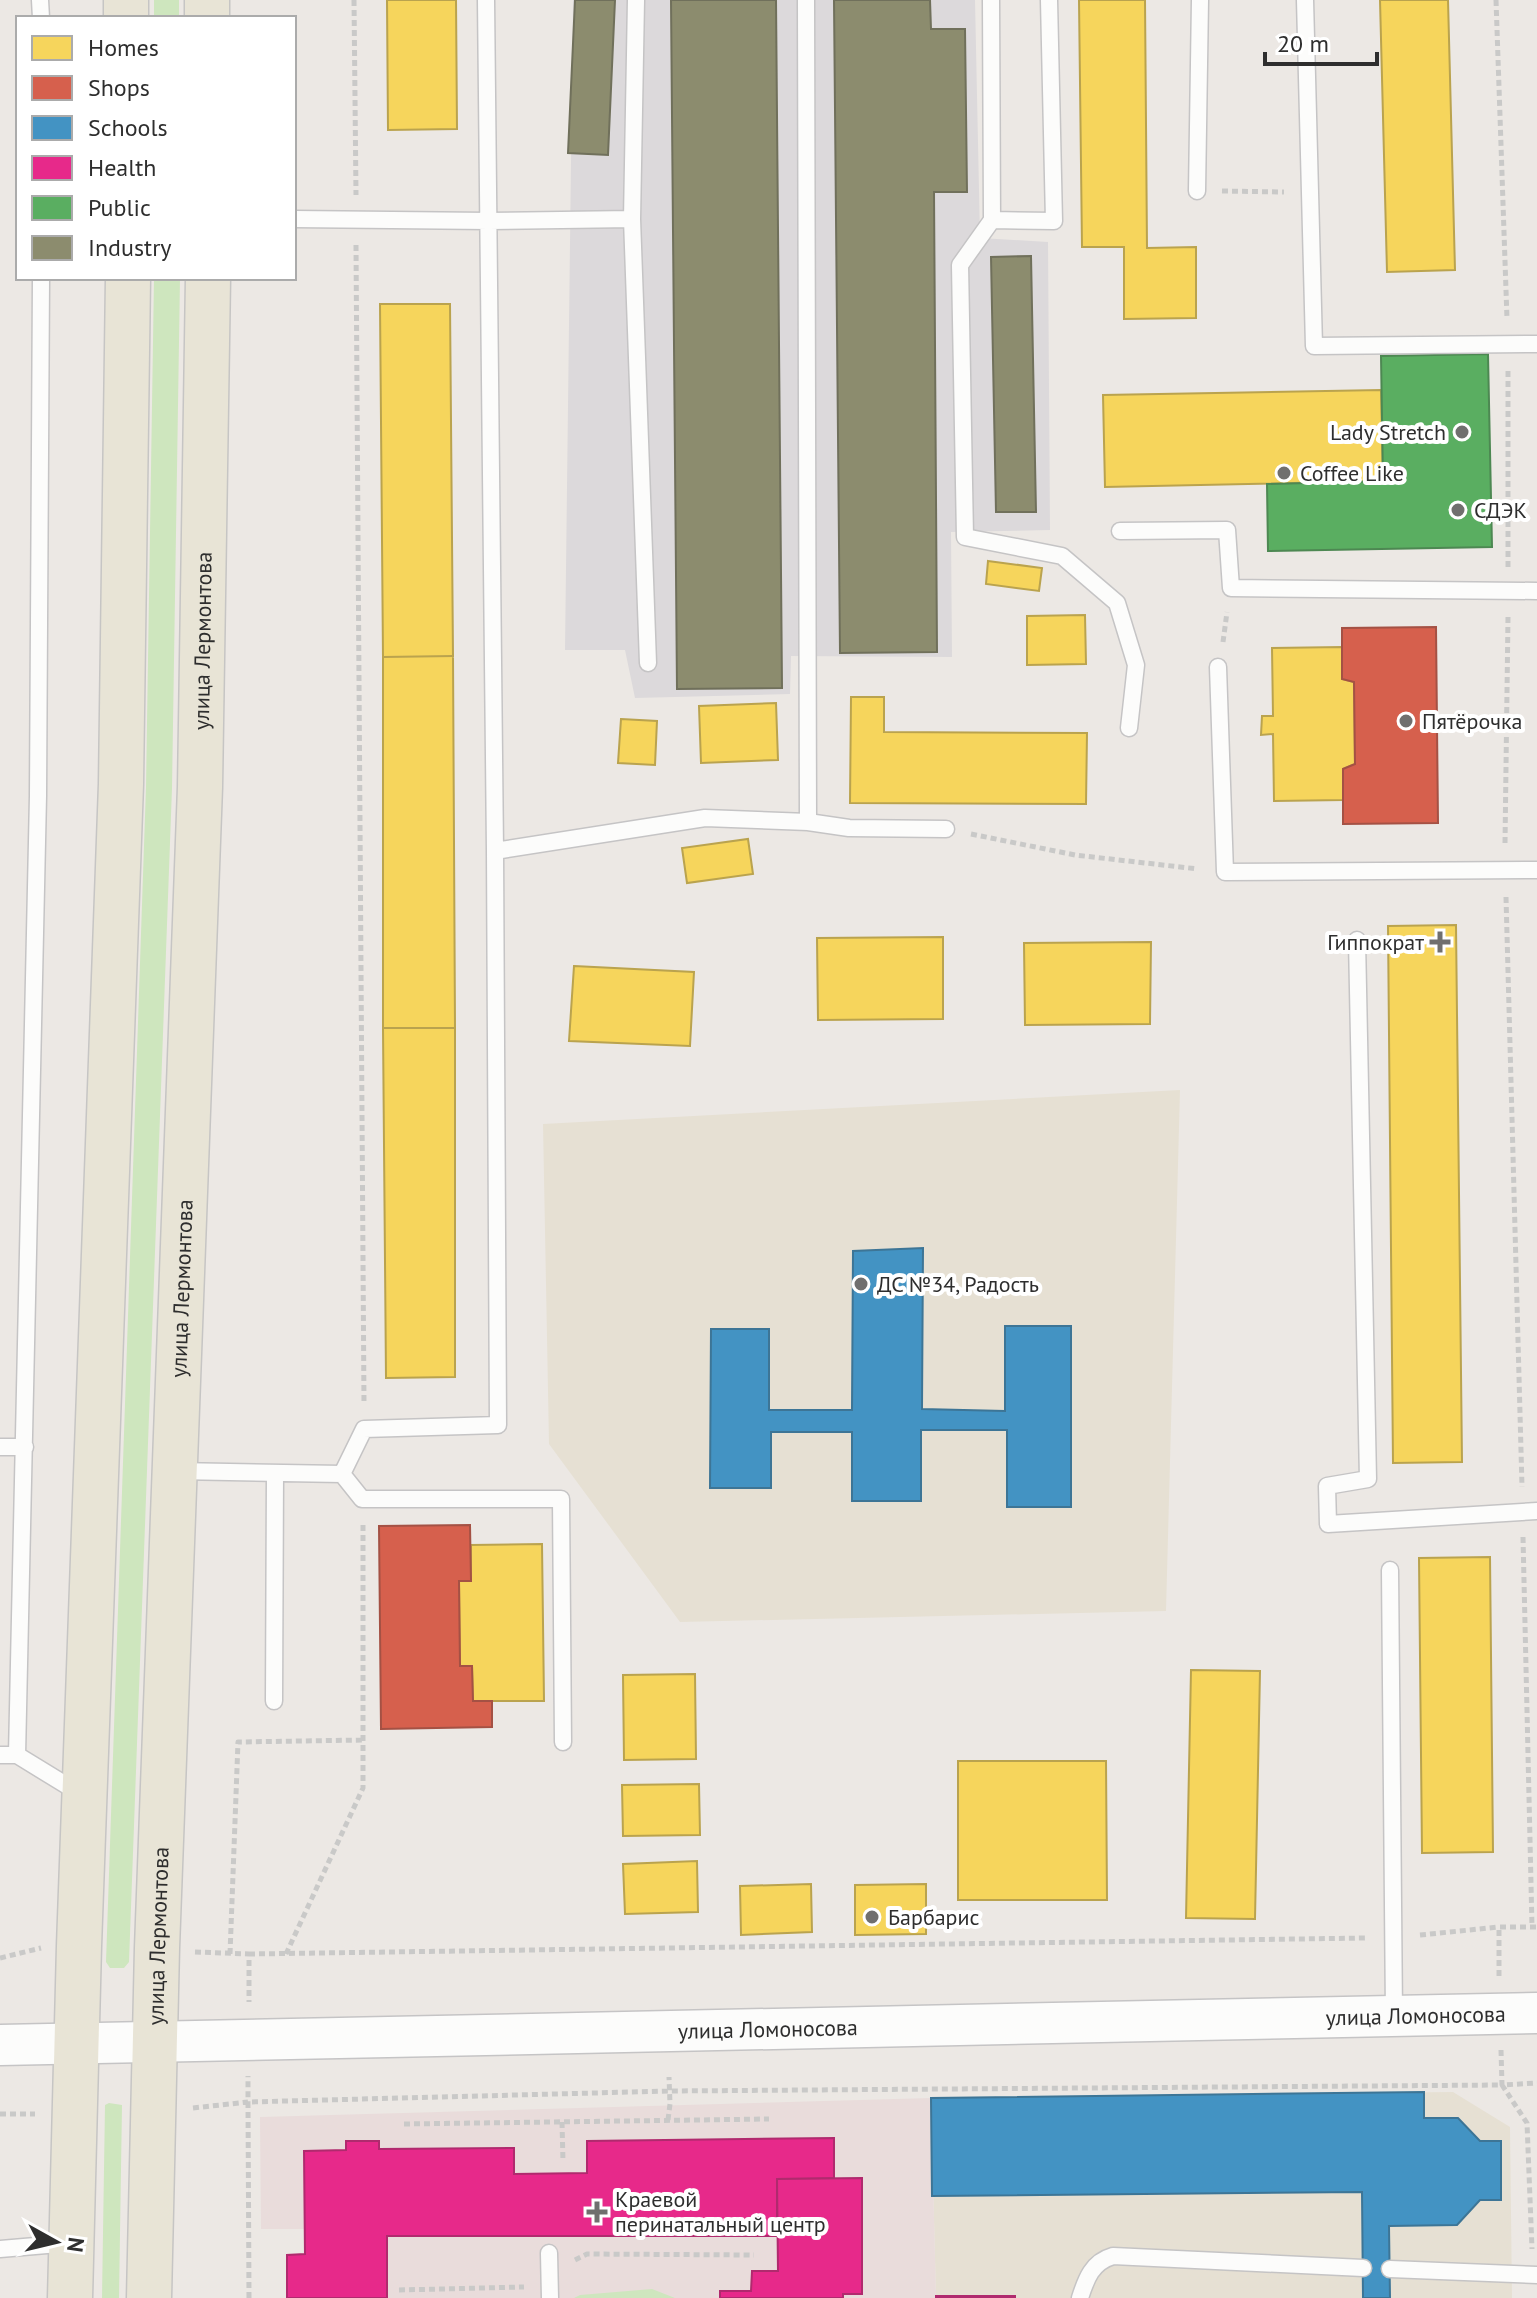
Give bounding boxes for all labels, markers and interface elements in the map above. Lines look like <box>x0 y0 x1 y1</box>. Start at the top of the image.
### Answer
legend <box>16 16 296 280</box>
scale bar <box>1265 16 1377 66</box>
text: 20 m <box>1277 28 1329 59</box>
text: Homes <box>88 32 159 63</box>
text: Shops <box>88 72 150 103</box>
text: Schools <box>88 112 168 143</box>
text: Health <box>88 152 157 183</box>
text: Public <box>88 192 151 223</box>
text: Industry <box>88 232 172 263</box>
place label: Lady Stretch <box>1330 418 1446 446</box>
marker: Lady Stretch <box>1453 423 1471 441</box>
place label: Coffee Like <box>1300 459 1404 487</box>
marker: Coffee Like <box>1275 464 1293 482</box>
place label: СДЭК <box>1474 496 1527 524</box>
marker: СДЭК <box>1449 501 1467 519</box>
street label: улица Лермонтова <box>187 551 218 730</box>
place label: Пятёрочка <box>1422 707 1522 735</box>
marker: Пятёрочка <box>1397 712 1415 730</box>
place label: Гиппократ <box>1327 928 1424 956</box>
marker: Гиппократ <box>1431 933 1449 951</box>
street label: улица Лермонтова <box>164 1199 199 1378</box>
place label: ДС №34, Радость <box>877 1270 1039 1298</box>
marker: ДС №34, Радость <box>852 1275 870 1293</box>
street label: улица Лермонтова <box>141 1846 175 2026</box>
place label: Барбарис <box>888 1903 980 1931</box>
marker: Барбарис <box>863 1908 881 1926</box>
street label: улица Ломоносова <box>1325 2000 1506 2031</box>
street label: улица Ломоносова <box>678 2013 858 2045</box>
place label: Краевой перинатальный центр <box>615 2185 826 2238</box>
marker: Краевой перинатальный центр <box>586 2201 608 2223</box>
north arrow <box>16 2202 96 2282</box>
text: N <box>61 2236 91 2254</box>

